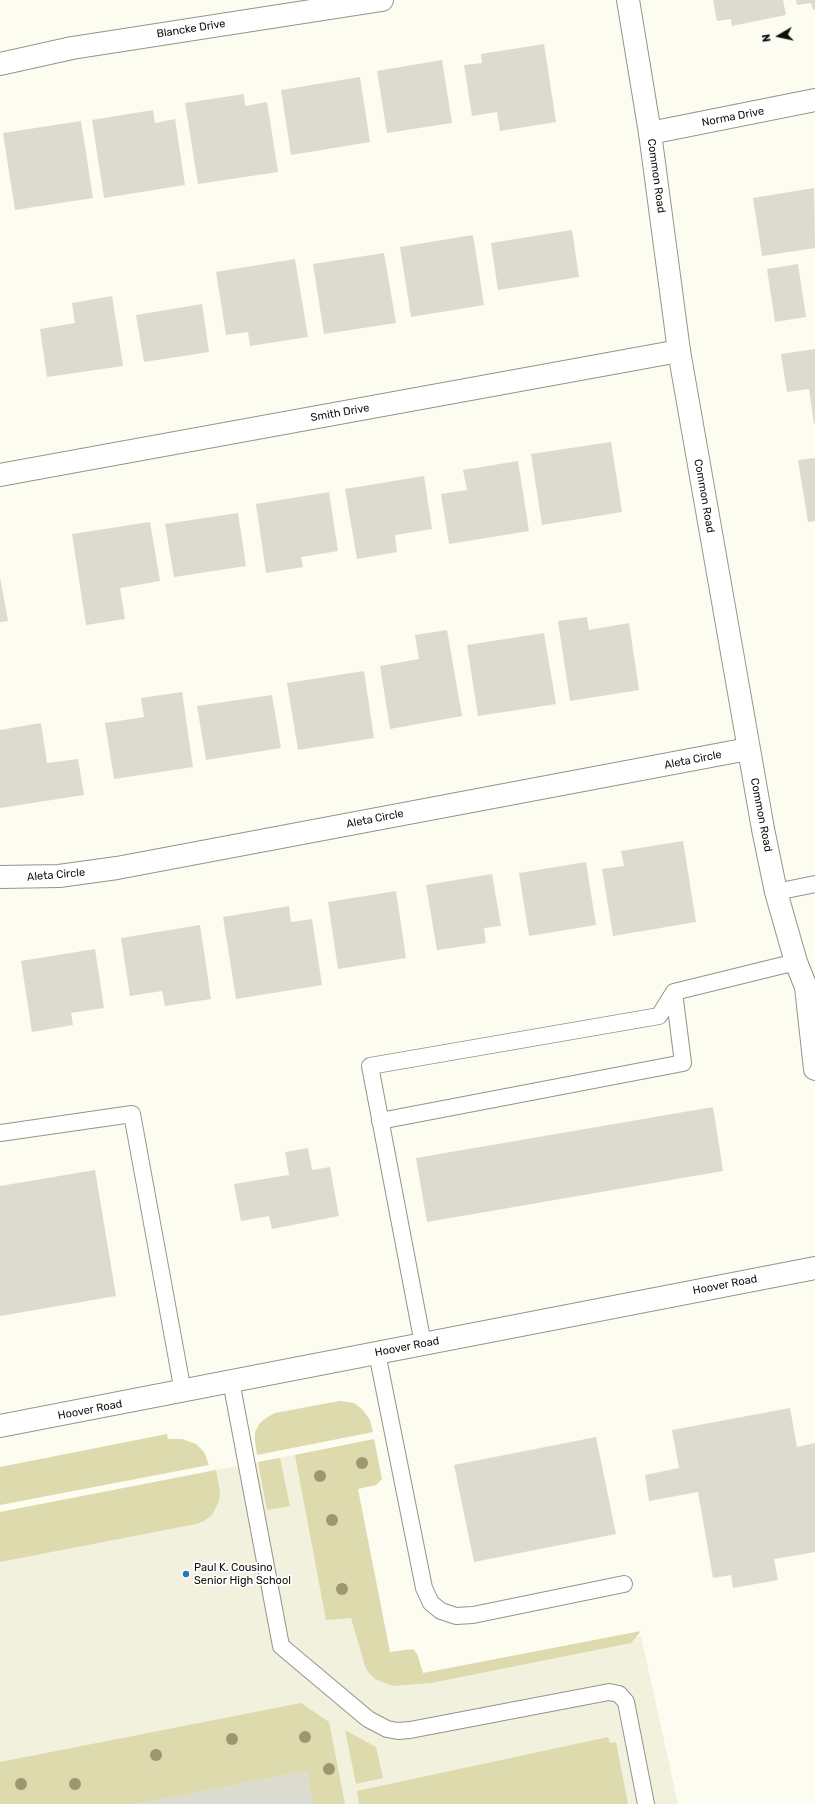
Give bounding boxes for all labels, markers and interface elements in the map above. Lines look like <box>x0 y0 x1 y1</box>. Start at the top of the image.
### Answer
north arrow <box>759 16 799 56</box>
street label: Blancke Drive <box>156 17 226 41</box>
text: N <box>760 33 774 43</box>
street label: Norma Drive <box>701 104 765 130</box>
street label: Common Road <box>644 138 668 214</box>
street label: Smith Drive <box>310 401 370 425</box>
street label: Common Road <box>691 458 717 534</box>
street label: Aleta Circle <box>663 748 723 772</box>
street label: Common Road <box>747 777 775 853</box>
street label: Aleta Circle <box>345 807 405 831</box>
street label: Aleta Circle <box>26 866 86 884</box>
street label: Hoover Road <box>692 1272 758 1298</box>
street label: Hoover Road <box>374 1334 440 1360</box>
street label: Hoover Road <box>57 1397 123 1423</box>
place label: Paul K. Cousino Senior High School <box>194 1561 291 1587</box>
marker: Paul K. Cousino Senior High School <box>181 1569 191 1579</box>

